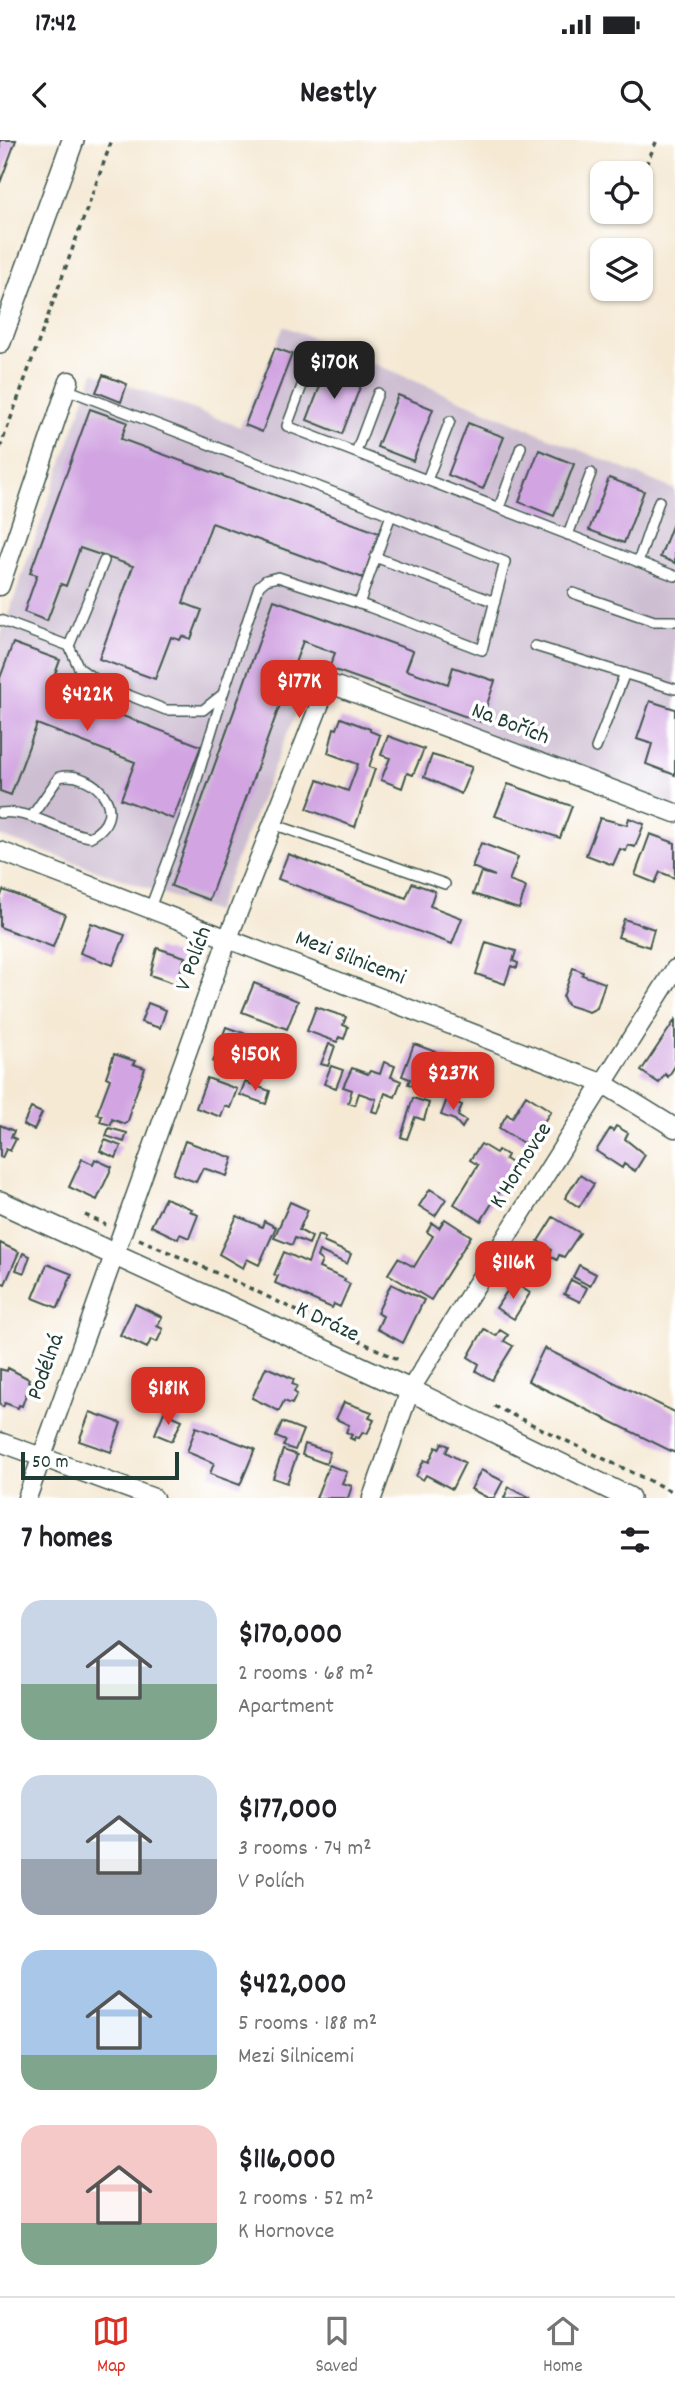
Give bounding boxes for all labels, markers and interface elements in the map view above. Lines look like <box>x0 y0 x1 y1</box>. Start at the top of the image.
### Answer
text: 17:42 <box>35 6 77 43</box>
text: Nestly <box>300 72 375 118</box>
icon: back <box>21 76 59 114</box>
icon: search <box>616 76 654 114</box>
map controls <box>590 161 653 301</box>
button: locate <box>590 161 653 224</box>
button: layers <box>590 238 653 301</box>
pin: $170K <box>285 342 383 401</box>
text: $170K <box>310 347 358 380</box>
pin: $177K <box>250 660 348 720</box>
text: $177K <box>277 666 321 699</box>
pin: $422K <box>38 674 136 733</box>
text: $422K <box>61 679 113 712</box>
street label: Na Bořích <box>466 695 554 755</box>
street label: V Polích <box>168 922 222 996</box>
street label: Mezi Silnicemi <box>290 923 410 995</box>
pin: $150K <box>206 1034 304 1093</box>
text: $150K <box>230 1039 280 1072</box>
pin: $237K <box>404 1052 502 1112</box>
text: $237K <box>427 1058 479 1091</box>
street label: K Hornovce <box>483 1116 561 1216</box>
pin: $116K <box>464 1242 562 1301</box>
text: $116K <box>491 1247 535 1280</box>
street label: K Dráze <box>290 1294 364 1352</box>
street label: Podélná <box>20 1328 74 1405</box>
pin: $181K <box>119 1368 217 1427</box>
text: $181K <box>147 1373 189 1406</box>
scale bar <box>21 1449 178 1481</box>
text: 50 m <box>32 1450 69 1477</box>
text: 7 homes <box>21 1519 113 1562</box>
icon: filters <box>616 1521 654 1559</box>
text: $170,000 <box>238 1615 342 1658</box>
icon: home <box>77 1628 161 1712</box>
text: 2 rooms · 68 m² <box>238 1658 374 1691</box>
text: Apartment <box>238 1691 334 1724</box>
text: $177,000 <box>238 1790 338 1833</box>
icon: home <box>77 1803 161 1887</box>
text: 3 rooms · 74 m² <box>238 1833 372 1866</box>
text: V Polích <box>238 1866 305 1899</box>
text: $422,000 <box>238 1965 347 2008</box>
icon: home <box>77 1978 161 2062</box>
text: 5 rooms · 188 m² <box>238 2008 377 2041</box>
text: Mezi Silnicemi <box>238 2041 354 2074</box>
text: $116,000 <box>238 2140 336 2183</box>
icon: home <box>77 2153 161 2237</box>
text: 2 rooms · 52 m² <box>238 2183 374 2216</box>
text: K Hornovce <box>238 2216 334 2249</box>
tab: Map <box>92 2312 130 2381</box>
tab: Saved <box>315 2312 358 2381</box>
tab: Home <box>543 2312 583 2381</box>

